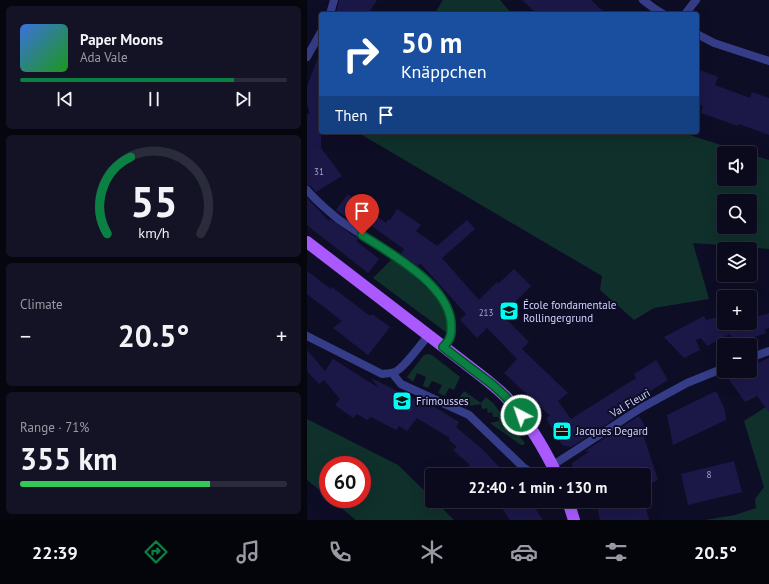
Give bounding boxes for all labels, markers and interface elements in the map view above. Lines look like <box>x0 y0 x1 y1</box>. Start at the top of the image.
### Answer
text: 50 m <box>401 24 462 61</box>
icon: right <box>335 28 387 80</box>
text: Paper Moons <box>80 30 163 49</box>
text: Ada Vale <box>80 49 128 66</box>
text: Knäppchen <box>401 60 487 83</box>
icon: previous <box>54 88 76 110</box>
icon: pause <box>143 88 165 110</box>
icon: next <box>232 88 254 110</box>
icon: arrive <box>375 104 397 126</box>
text: Then <box>335 106 367 125</box>
map controls <box>717 146 757 378</box>
button: sound <box>717 146 757 186</box>
house number: 31 <box>314 166 324 177</box>
text: 55 <box>130 175 177 228</box>
pin <box>345 194 379 235</box>
button: search <box>717 194 757 234</box>
icon: arrive <box>351 200 373 222</box>
text: km/h <box>138 222 169 241</box>
button: layers <box>717 242 757 282</box>
button: + <box>717 290 757 330</box>
text: Climate <box>20 296 63 313</box>
place label: École fondamentale Rollingergrund <box>523 298 617 325</box>
school or university icon: École fondamentale Rollingergrund <box>498 300 520 322</box>
house number: 213 <box>479 307 493 318</box>
text: 20.5° <box>118 316 189 355</box>
text: − <box>20 322 31 350</box>
text: + <box>276 322 287 350</box>
button: − <box>717 338 757 378</box>
street label: Val Fleuri <box>606 386 653 421</box>
school or university icon: Frimousses <box>391 390 413 412</box>
place label: Frimousses <box>416 394 469 408</box>
position arrow <box>500 394 542 436</box>
text: Range · 71% <box>20 419 89 436</box>
office icon: Jacques Degard <box>551 420 573 442</box>
place label: Jacques Degard <box>575 424 648 438</box>
text: 355 km <box>20 439 118 478</box>
speed limit sign: 60 <box>319 456 371 508</box>
house number: 8 <box>707 469 712 480</box>
text: 22:40 · 1 min · 130 m <box>469 478 607 497</box>
icon: directions <box>142 538 170 566</box>
icon: music <box>234 538 262 566</box>
icon: phone <box>326 538 354 566</box>
icon: climate <box>418 538 446 566</box>
icon: car <box>510 538 538 566</box>
icon: filters <box>602 538 630 566</box>
text: 22:39 <box>32 541 78 564</box>
text: 20.5° <box>694 541 737 564</box>

